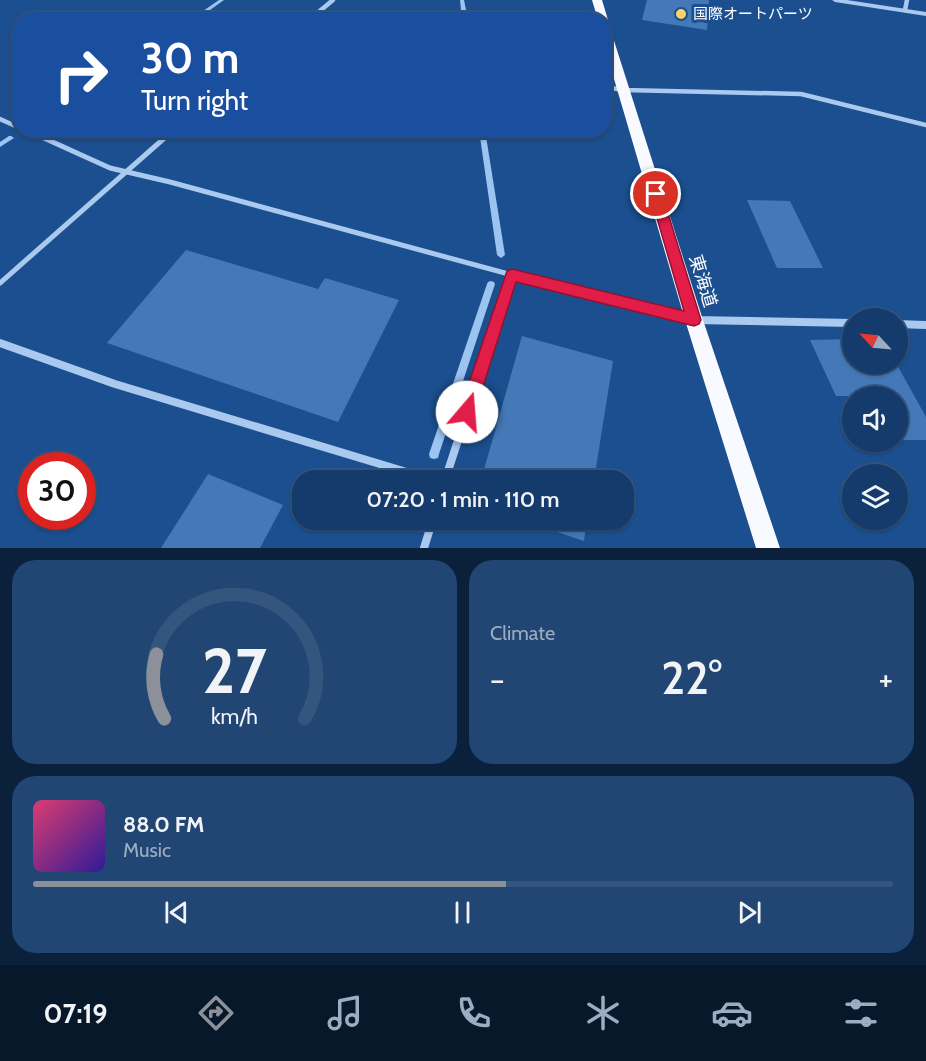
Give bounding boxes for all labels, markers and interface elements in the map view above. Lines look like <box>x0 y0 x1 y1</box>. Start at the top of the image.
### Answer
place label: 国際オートパーツ <box>693 5 813 23</box>
marker: 国際オートパーツ <box>674 7 688 21</box>
text: 30 m <box>141 32 239 84</box>
icon: right <box>42 36 120 114</box>
text: Turn right <box>141 84 248 117</box>
pin <box>630 168 681 219</box>
icon: arrive <box>639 177 672 210</box>
street label: 東海道 <box>685 252 721 310</box>
north arrow <box>842 308 908 374</box>
map controls <box>842 308 908 530</box>
position arrow <box>435 380 499 444</box>
button: sound <box>842 386 908 452</box>
speed limit sign: 30 <box>18 452 96 530</box>
button: layers <box>842 464 908 530</box>
text: 07:20 · 1 min · 110 m <box>367 486 559 513</box>
text: Climate <box>490 621 555 645</box>
text: 27 <box>202 633 267 709</box>
text: 22° <box>661 651 722 705</box>
text: − <box>490 659 505 699</box>
text: + <box>878 659 893 699</box>
text: km/h <box>211 703 258 729</box>
text: 88.0 FM <box>123 811 204 838</box>
text: Music <box>123 838 171 862</box>
icon: previous <box>160 896 193 929</box>
icon: pause <box>446 896 479 929</box>
icon: next <box>733 896 766 929</box>
icon: directions <box>195 992 237 1034</box>
icon: music <box>324 992 366 1034</box>
icon: phone <box>453 992 495 1034</box>
icon: climate <box>582 992 624 1034</box>
icon: car <box>711 992 753 1034</box>
icon: filters <box>840 992 882 1034</box>
text: 07:19 <box>44 997 108 1030</box>

